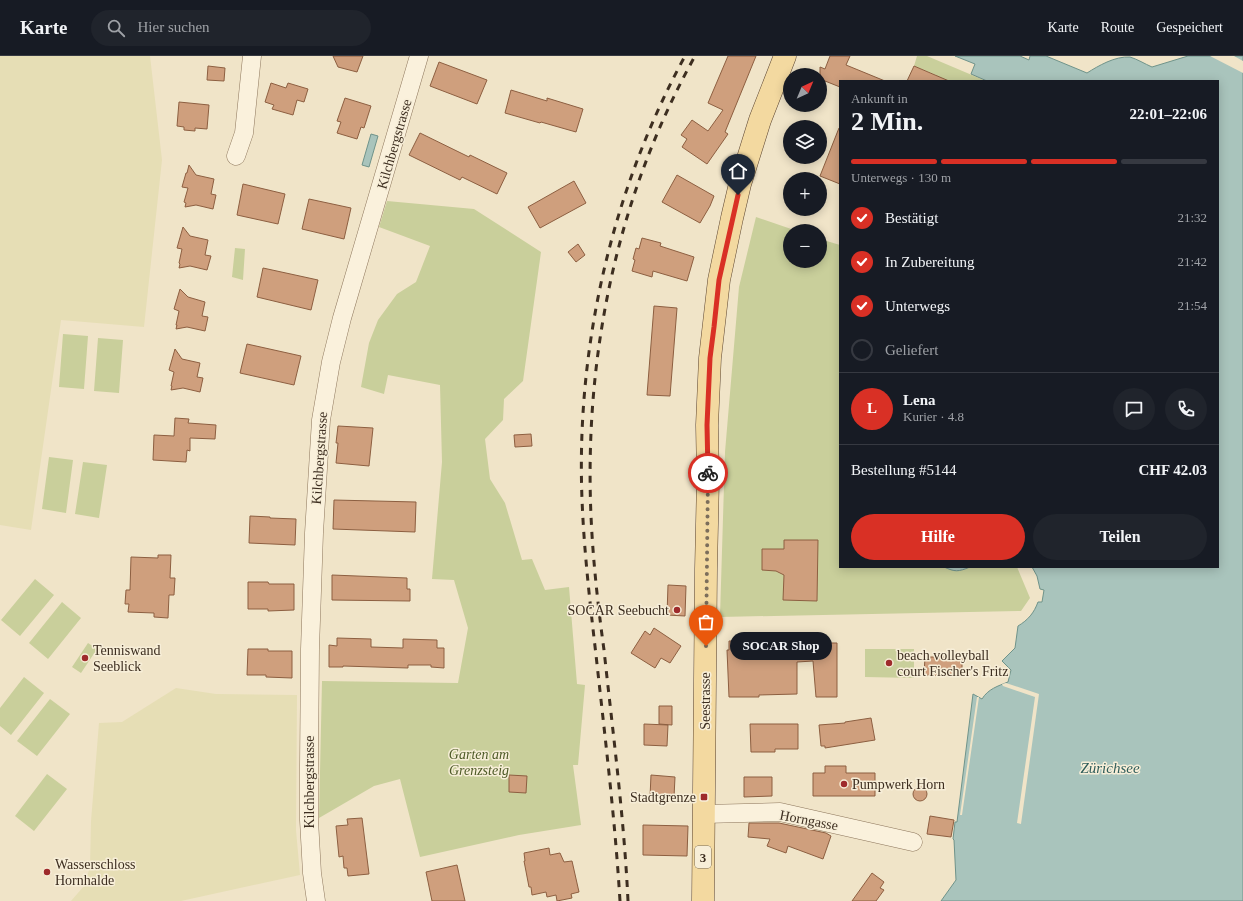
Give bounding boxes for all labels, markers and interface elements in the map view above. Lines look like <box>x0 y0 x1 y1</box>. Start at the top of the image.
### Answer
search box <box>91 10 371 46</box>
text: Karte <box>20 17 67 38</box>
icon: search <box>105 17 127 39</box>
text: Hier suchen <box>137 19 210 35</box>
text: Karte <box>1048 20 1079 35</box>
text: Route <box>1101 20 1134 35</box>
text: Gespeichert <box>1156 20 1223 35</box>
north arrow <box>783 68 827 112</box>
map controls <box>783 68 827 268</box>
text: Ankunft in <box>851 91 908 106</box>
street label: Kilchbergstrasse <box>374 97 415 191</box>
text: 22:01–22:06 <box>1130 106 1207 122</box>
text: 2 Min. <box>851 107 923 136</box>
button: layers <box>783 120 827 164</box>
pin <box>721 154 755 195</box>
icon: home <box>727 160 749 182</box>
text: Unterwegs · 130 m <box>851 170 951 185</box>
button: + <box>783 172 827 216</box>
icon: check <box>851 207 873 229</box>
text: Bestätigt <box>885 210 938 226</box>
text: 21:32 <box>1177 210 1207 225</box>
button: − <box>783 224 827 268</box>
icon: check <box>851 251 873 273</box>
text: In Zubereitung <box>885 254 975 270</box>
text: 21:42 <box>1177 254 1207 269</box>
icon: check <box>851 295 873 317</box>
text: Unterwegs <box>885 298 950 314</box>
text: 21:54 <box>1177 298 1207 313</box>
text: Geliefert <box>885 342 938 358</box>
button: chat <box>1113 388 1155 430</box>
button: phone <box>1165 388 1207 430</box>
text: Lena <box>903 392 936 408</box>
text: L <box>867 400 877 416</box>
text: Kurier · 4.8 <box>903 409 964 424</box>
street label: Kilchbergstrasse <box>309 411 330 505</box>
courier <box>688 453 728 493</box>
icon: bike <box>697 462 719 484</box>
text: Bestellung #5144 <box>851 462 956 478</box>
text: CHF 42.03 <box>1138 462 1207 478</box>
button: Hilfe <box>851 514 1025 560</box>
button: Teilen <box>1033 514 1207 560</box>
place label: SOCAR Seebucht <box>568 603 669 618</box>
marker: SOCAR Seebucht <box>672 605 682 615</box>
pin <box>689 605 723 646</box>
icon: bag <box>695 611 717 633</box>
callout: SOCAR Shop <box>730 632 832 660</box>
text: SOCAR Shop <box>743 638 819 653</box>
place label: Tenniswand Seeblick <box>93 643 160 674</box>
place label: beach volleyball court Fischer's Fritz <box>897 648 1008 679</box>
marker: Tenniswand Seeblick <box>80 653 90 663</box>
marker: beach volleyball court Fischer's Fritz <box>884 658 894 668</box>
street label: Seestrasse <box>698 672 713 730</box>
street label: Kilchbergstrasse <box>302 735 317 829</box>
park label: Garten am Grenzsteig <box>449 747 509 778</box>
water label: Zürichsee <box>1080 760 1140 776</box>
place label: Pumpwerk Horn <box>852 777 945 792</box>
marker: Pumpwerk Horn <box>839 779 849 789</box>
place label: Stadtgrenze <box>630 790 696 805</box>
marker: Stadtgrenze <box>699 792 709 802</box>
street label: Horngasse <box>778 807 839 833</box>
road number: 3 <box>695 846 711 868</box>
place label: Wasserschloss Hornhalde <box>55 857 136 888</box>
marker: Wasserschloss Hornhalde <box>42 867 52 877</box>

